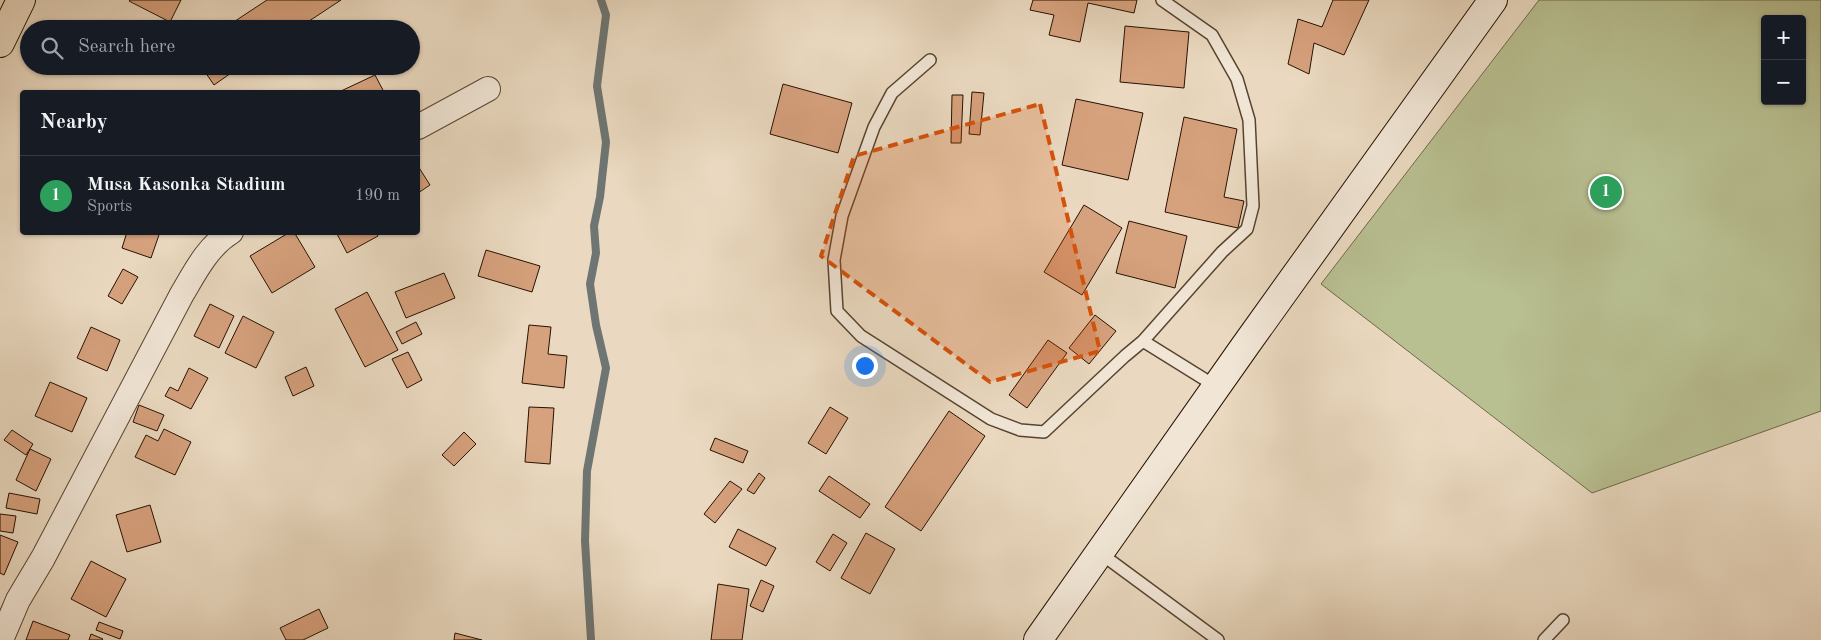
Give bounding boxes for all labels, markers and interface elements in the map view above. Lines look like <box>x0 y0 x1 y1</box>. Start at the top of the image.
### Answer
map controls <box>1761 15 1806 105</box>
button: + <box>1761 15 1806 60</box>
search box <box>20 20 420 75</box>
icon: search <box>38 34 66 62</box>
text: Search here <box>78 38 175 57</box>
button: − <box>1761 60 1806 105</box>
text: Nearby <box>40 112 108 133</box>
pin: 1 <box>1590 173 1622 211</box>
text: Musa Kasonka Stadium <box>87 176 286 195</box>
text: 1 <box>51 188 61 204</box>
text: 190 m <box>355 188 400 204</box>
text: Sports <box>87 199 132 215</box>
your location <box>852 353 878 379</box>

